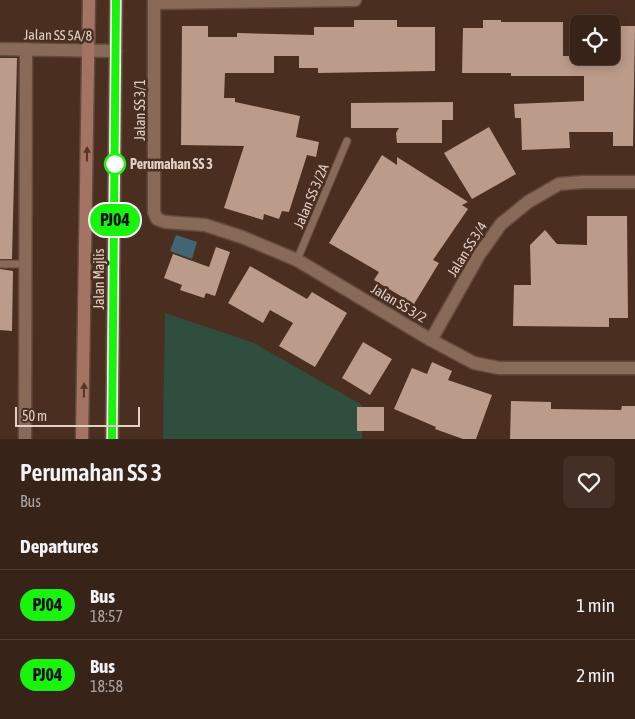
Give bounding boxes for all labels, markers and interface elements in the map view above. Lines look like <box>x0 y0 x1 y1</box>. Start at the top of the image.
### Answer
map controls <box>570 15 620 65</box>
button: locate <box>570 15 620 65</box>
street label: Jalan SS 5A/8 <box>24 26 93 44</box>
street label: Jalan SS 3/1 <box>132 79 148 141</box>
one-way arrow <box>83 146 91 162</box>
marker: Perumahan SS 3 <box>104 153 126 175</box>
place label: Perumahan SS 3 <box>130 156 213 172</box>
street label: Jalan SS 3/2A <box>290 161 332 231</box>
line badge: PJ04 <box>80 204 150 236</box>
text: PJ04 <box>100 209 130 230</box>
street label: Jalan SS 3/4 <box>444 218 490 279</box>
street label: Jalan Majlis <box>91 248 107 309</box>
street label: Jalan SS 3/2 <box>369 280 429 326</box>
one-way arrow <box>80 382 88 398</box>
scale bar <box>15 404 140 427</box>
text: 50 m <box>22 408 47 424</box>
button: heart <box>563 456 615 508</box>
text: Perumahan SS 3 <box>20 459 162 486</box>
text: Bus <box>20 492 41 510</box>
text: Departures <box>20 535 98 557</box>
text: Bus <box>90 585 115 607</box>
text: PJ04 <box>33 594 62 615</box>
text: 1 min <box>576 594 615 616</box>
text: 18:57 <box>90 607 123 625</box>
text: Bus <box>90 655 115 677</box>
text: PJ04 <box>33 664 62 685</box>
text: 2 min <box>576 664 615 686</box>
text: 18:58 <box>90 677 123 695</box>

